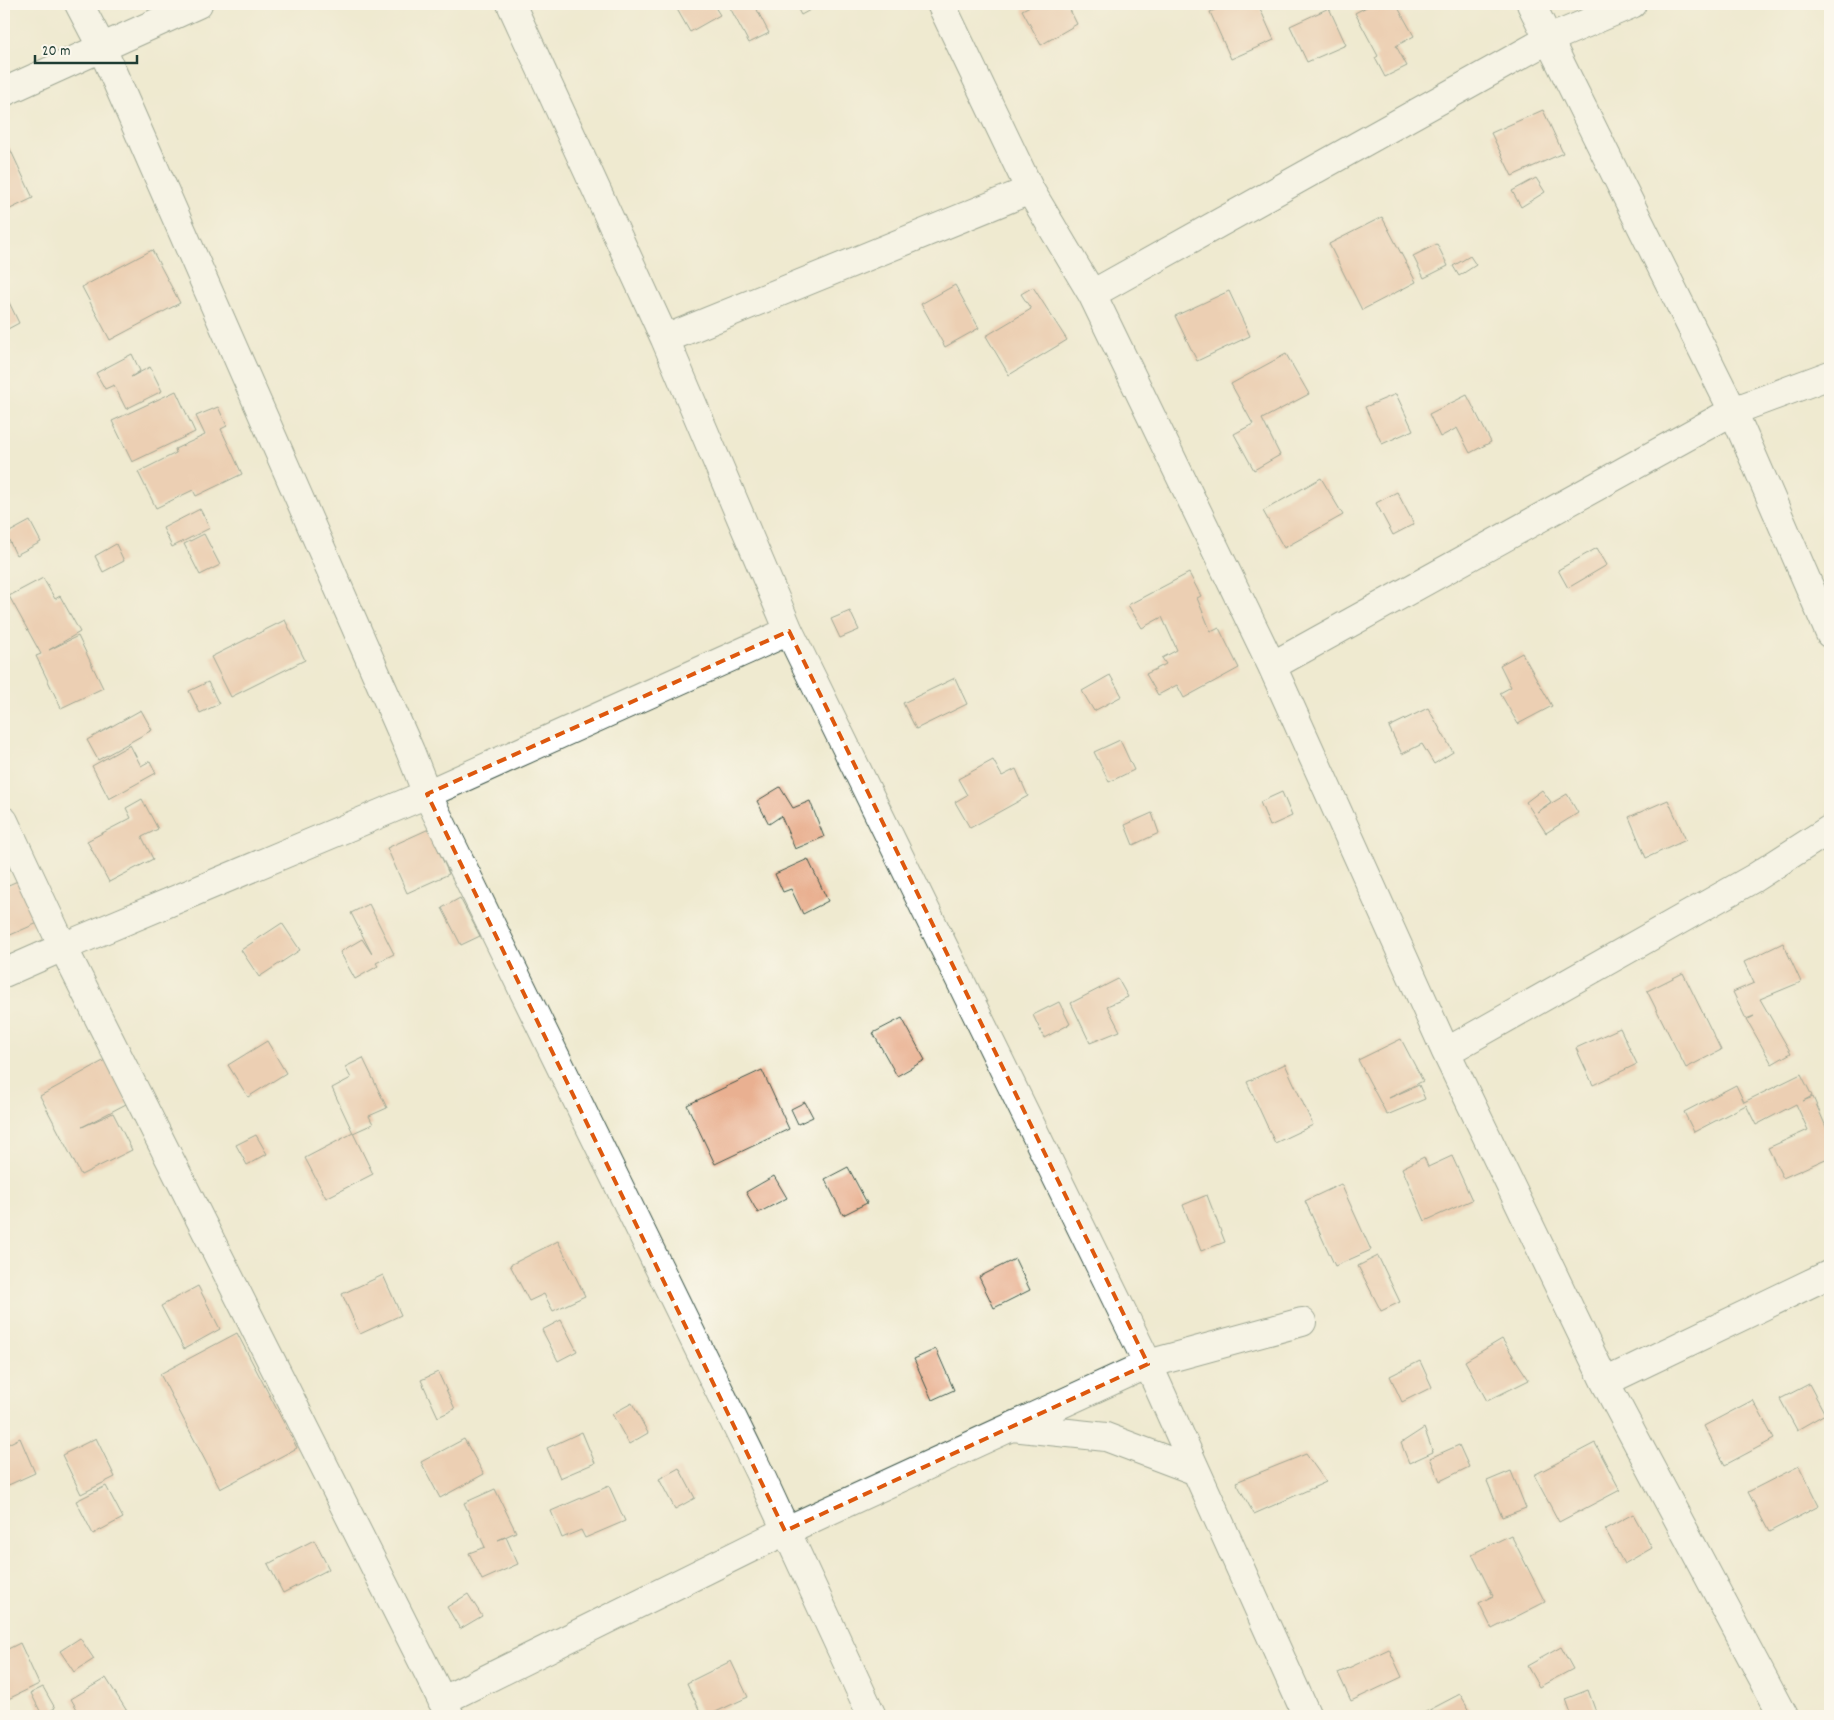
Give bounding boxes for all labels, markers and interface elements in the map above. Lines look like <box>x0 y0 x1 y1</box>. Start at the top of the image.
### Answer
scale bar <box>35 32 138 64</box>
text: 20 m <box>42 41 70 63</box>

